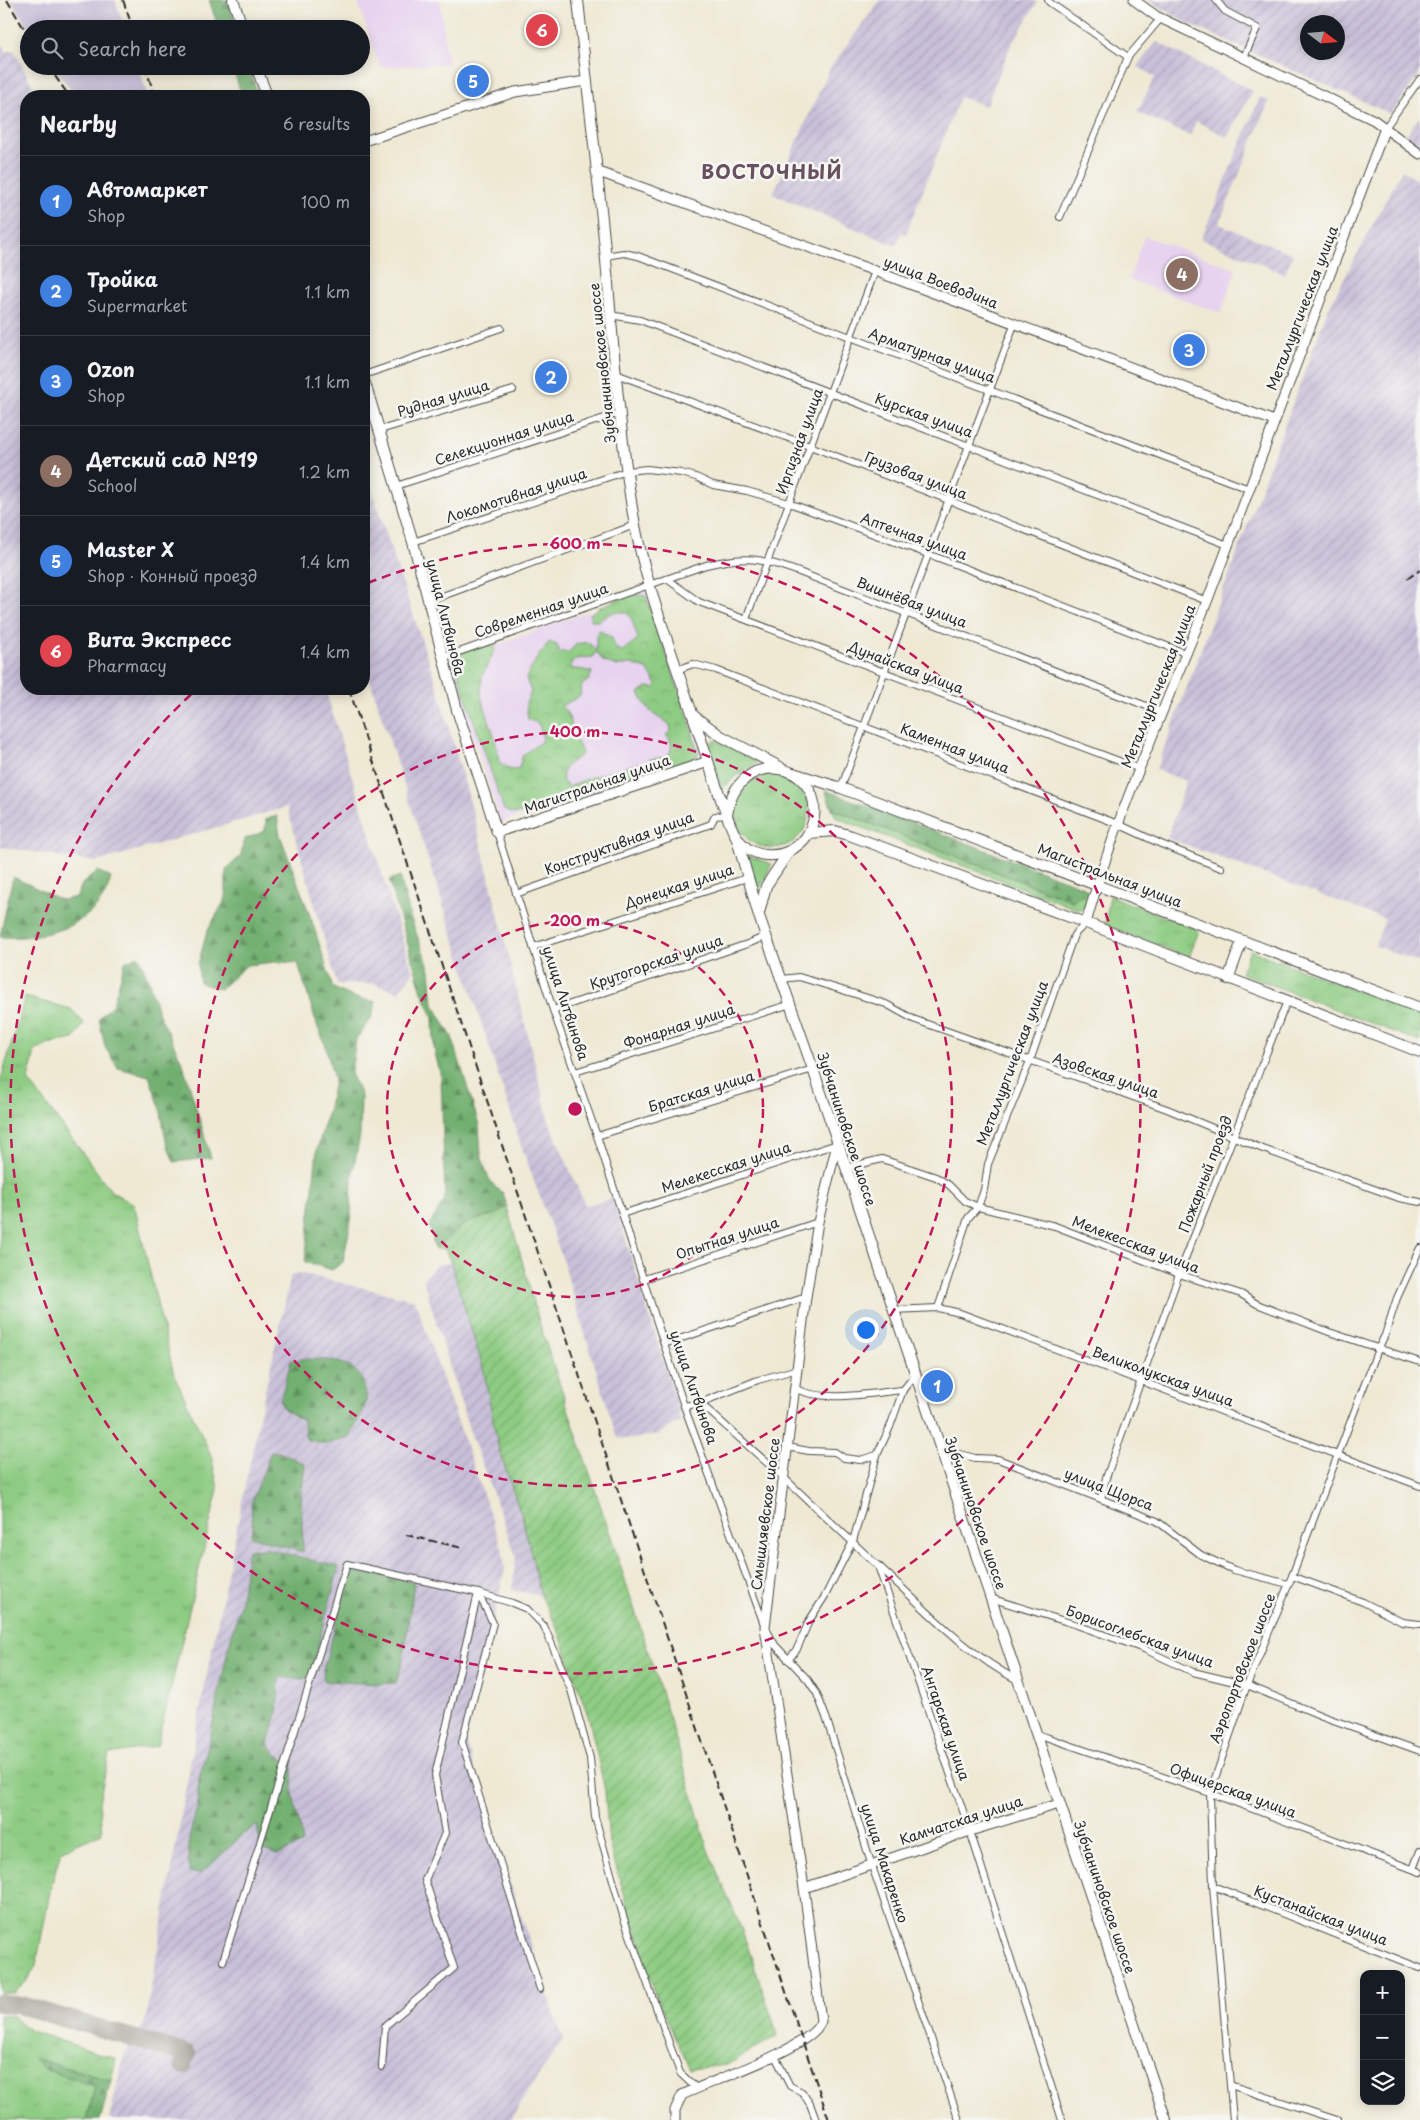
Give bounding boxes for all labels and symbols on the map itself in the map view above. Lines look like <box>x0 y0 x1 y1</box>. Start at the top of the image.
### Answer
pin: 6 <box>526 11 558 49</box>
north arrow <box>1300 15 1345 60</box>
pin: 5 <box>457 62 489 100</box>
district label: ВОСТОЧНЫЙ <box>701 157 843 185</box>
street label: Металлургическая улица <box>1261 222 1343 393</box>
street label: улица Воеводина <box>881 251 1001 314</box>
pin: 4 <box>1166 255 1198 293</box>
street label: Зубчаниновское шоссе <box>583 282 621 444</box>
street label: Арматурная улица <box>866 322 998 388</box>
pin: 3 <box>1173 331 1205 369</box>
pin: 2 <box>535 358 567 396</box>
street label: Рудная улица <box>394 374 492 422</box>
street label: Иргизная улица <box>770 385 828 497</box>
street label: Курская улица <box>872 388 976 443</box>
street label: Селекционная улица <box>432 406 576 470</box>
street label: Грузовая улица <box>862 446 971 504</box>
street label: Локомотивная улица <box>443 462 589 528</box>
street label: Аптечная улица <box>858 507 970 565</box>
text: 600 m <box>549 531 601 554</box>
street label: улица Литвинова <box>421 557 471 678</box>
street label: Вишнёвая улица <box>854 571 970 633</box>
street label: Современная улица <box>471 577 611 643</box>
street label: Металлургическая улица <box>1116 601 1201 771</box>
street label: Дунайская улица <box>844 635 967 699</box>
street label: Каменная улица <box>898 718 1013 778</box>
text: 400 m <box>550 719 600 742</box>
street label: Магистральная улица <box>521 749 673 819</box>
street label: Конструктивная улица <box>542 806 697 880</box>
street label: Магистральная улица <box>1035 838 1185 912</box>
street label: Донецкая улица <box>621 858 736 914</box>
text: 200 m <box>550 908 600 931</box>
street label: Крутогорская улица <box>587 929 726 995</box>
street label: улица Литвинова <box>538 943 594 1063</box>
street label: Металлургическая улица <box>971 977 1053 1148</box>
street label: Фонарная улица <box>621 998 737 1054</box>
street label: Азовская улица <box>1050 1047 1162 1103</box>
street label: Зубчаниновское шоссе <box>812 1050 882 1208</box>
street label: Братская улица <box>645 1065 757 1117</box>
centre of rings <box>566 1100 584 1118</box>
street label: Пожарный проезд <box>1173 1112 1237 1236</box>
street label: Мелекесская улица <box>659 1136 794 1198</box>
street label: Мелекесская улица <box>1069 1210 1203 1278</box>
street label: Опытная улица <box>673 1211 781 1265</box>
your location <box>853 1317 879 1343</box>
street label: улица Литвинова <box>665 1327 723 1447</box>
street label: Великолукская улица <box>1089 1341 1237 1411</box>
pin: 1 <box>921 1367 953 1405</box>
street label: Зубчаниновское шоссе <box>940 1434 1012 1592</box>
street label: Смышляевское шоссе <box>745 1437 785 1591</box>
street label: улица Щорса <box>1062 1462 1157 1516</box>
street label: Аэропортовское шоссе <box>1204 1590 1280 1746</box>
street label: Борисоглебская улица <box>1063 1600 1217 1673</box>
street label: Ангарская улица <box>917 1663 976 1783</box>
street label: Офицерская улица <box>1167 1757 1299 1823</box>
street label: Камчатская улица <box>897 1790 1025 1850</box>
street label: улица Макаренко <box>856 1801 914 1926</box>
street label: Зубчаниновское шоссе <box>1069 1818 1141 1976</box>
street label: Кустанайская улица <box>1251 1880 1391 1950</box>

